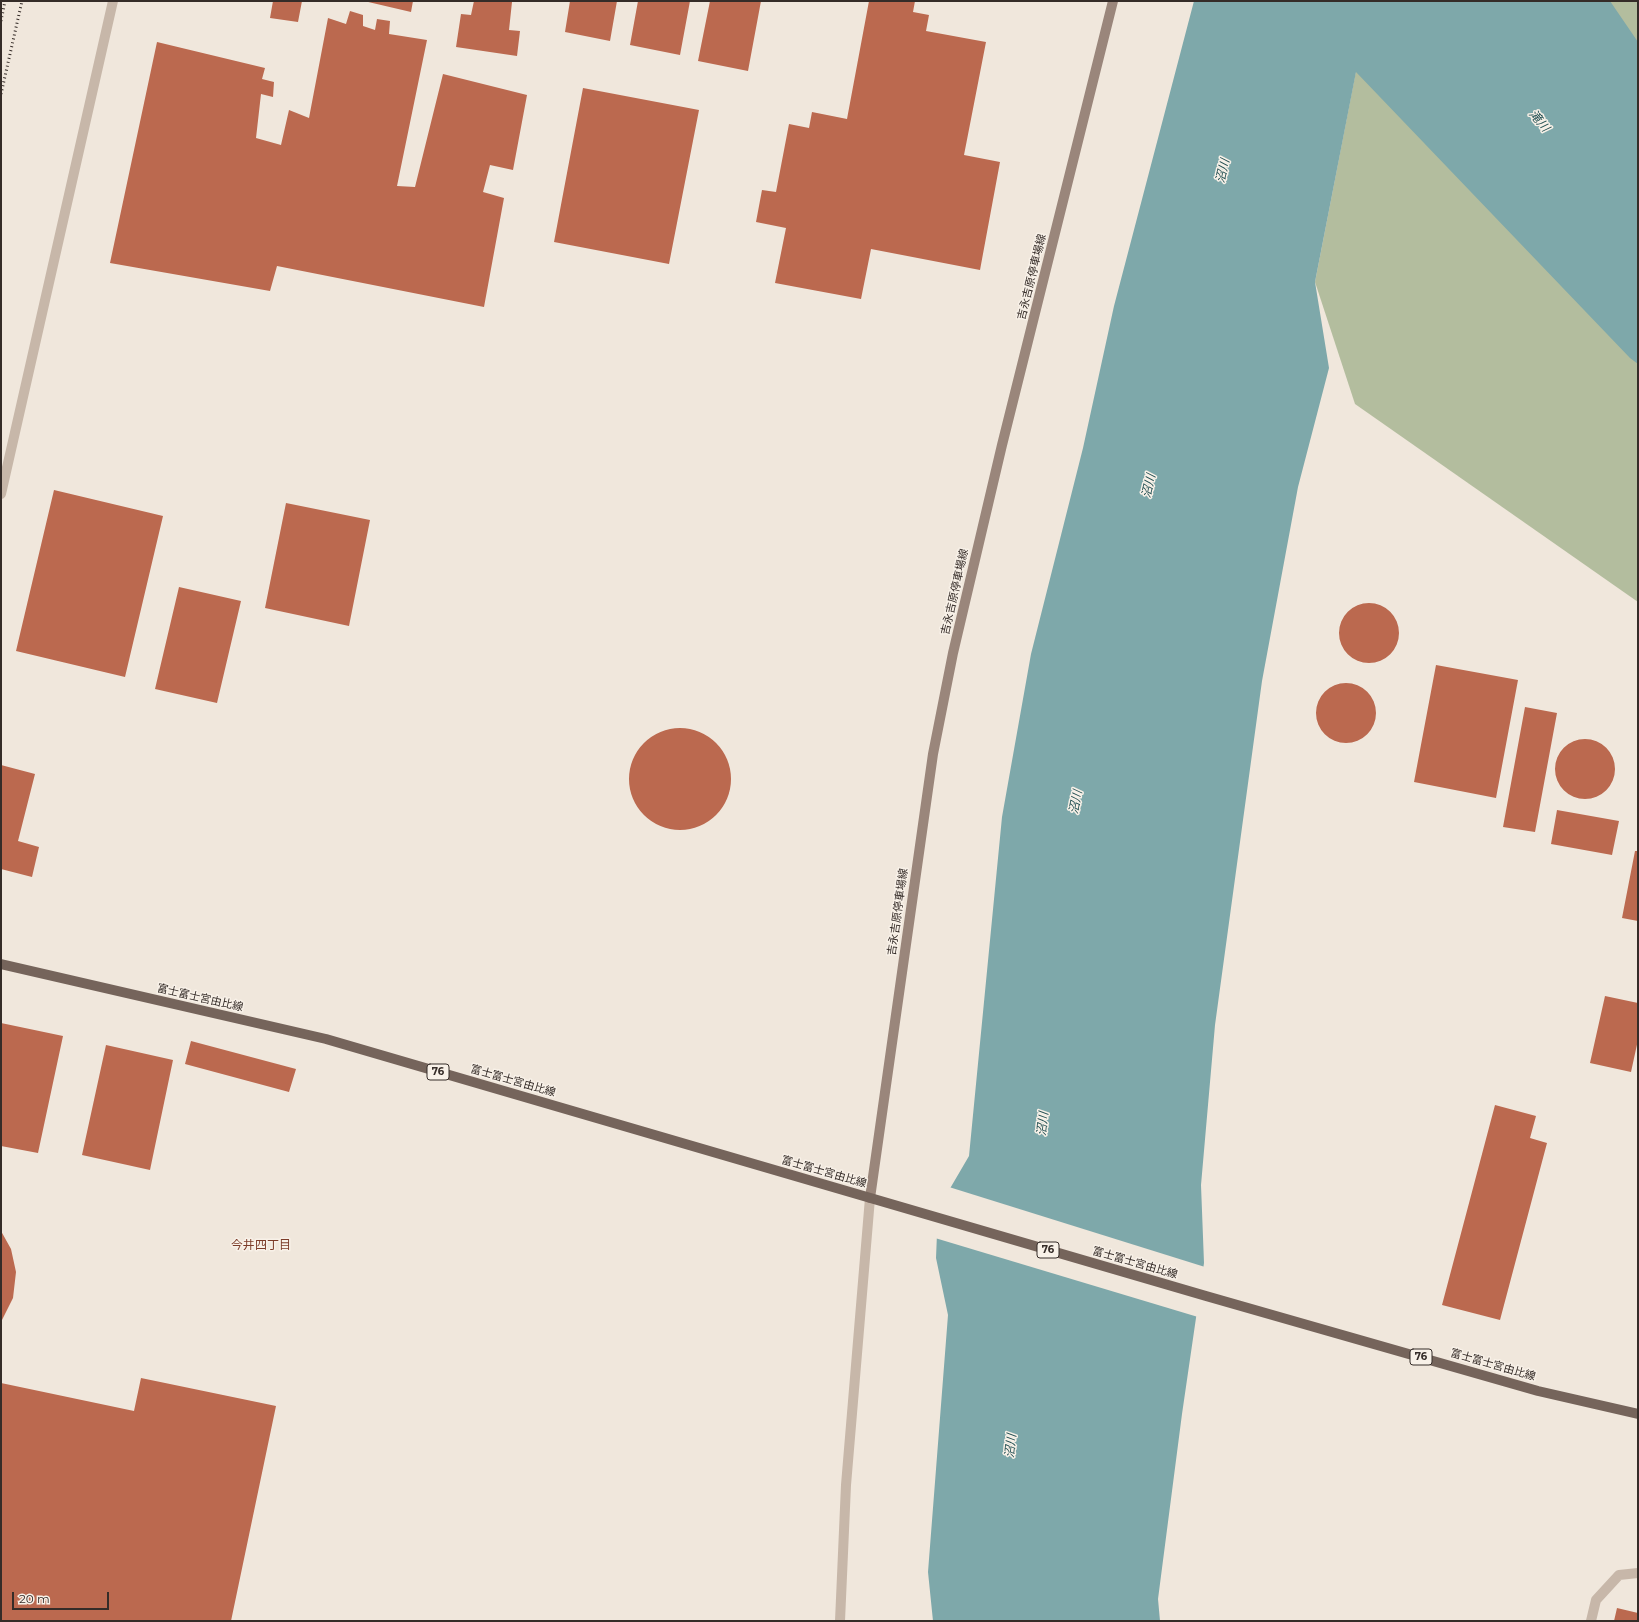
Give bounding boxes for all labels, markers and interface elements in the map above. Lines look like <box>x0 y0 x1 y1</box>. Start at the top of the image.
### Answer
water label: 滝川 <box>1526 107 1552 135</box>
water label: 沼川 <box>1213 158 1233 184</box>
street label: 吉永吉原停車場線 <box>1015 233 1049 321</box>
water label: 沼川 <box>1139 473 1159 499</box>
street label: 吉永吉原停車場線 <box>939 548 971 636</box>
water label: 沼川 <box>1067 789 1085 815</box>
street label: 吉永吉原停車場線 <box>885 868 911 956</box>
street label: 富士富士宮由比線 <box>156 982 244 1014</box>
street label: 富士富士宮由比線 <box>469 1063 557 1099</box>
road number: 76 <box>427 1064 449 1080</box>
water label: 沼川 <box>1035 1111 1051 1137</box>
street label: 富士富士宮由比線 <box>780 1154 868 1190</box>
district label: 今井四丁目 <box>231 1238 291 1252</box>
road number: 76 <box>1037 1242 1059 1258</box>
street label: 富士富士宮由比線 <box>1091 1245 1179 1281</box>
street label: 富士富士宮由比線 <box>1449 1347 1537 1383</box>
road number: 76 <box>1410 1349 1432 1365</box>
water label: 沼川 <box>1003 1433 1019 1459</box>
scale bar <box>14 1584 111 1610</box>
text: 20 m <box>19 1591 50 1606</box>

